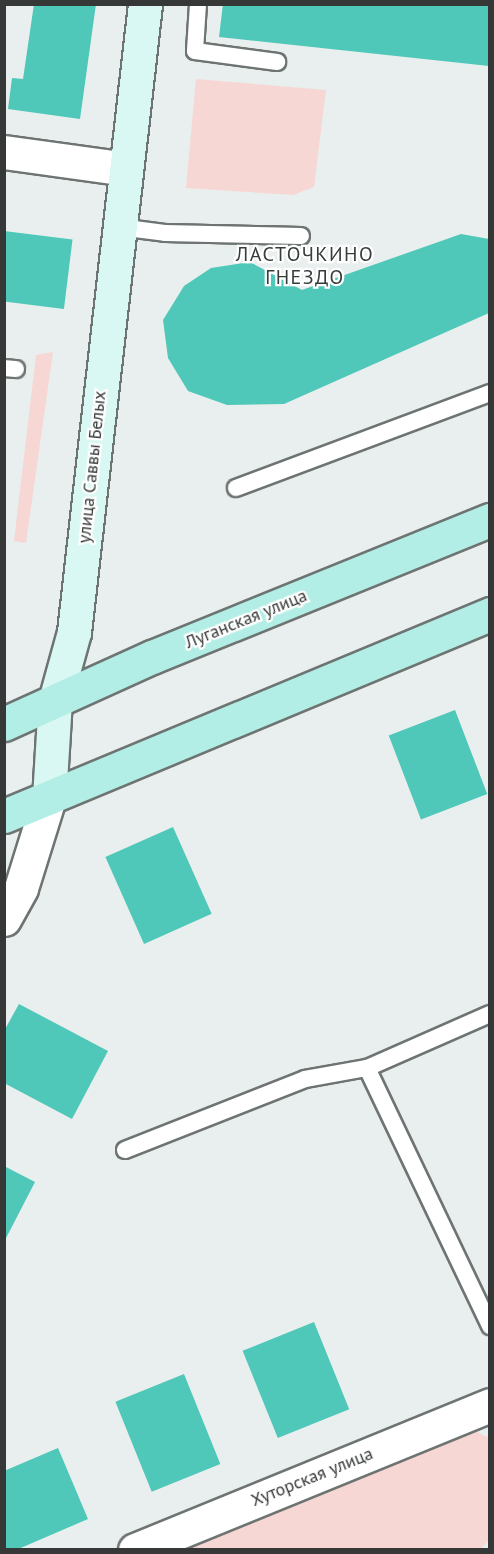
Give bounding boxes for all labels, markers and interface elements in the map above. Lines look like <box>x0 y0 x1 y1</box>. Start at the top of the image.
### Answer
district label: ЛАСТОЧКИНО ГНЕЗДО <box>236 243 374 290</box>
street label: улица Саввы Белых <box>73 390 111 544</box>
street label: Луганская улица <box>182 585 310 653</box>
street label: Хуторская улица <box>248 1443 376 1511</box>

